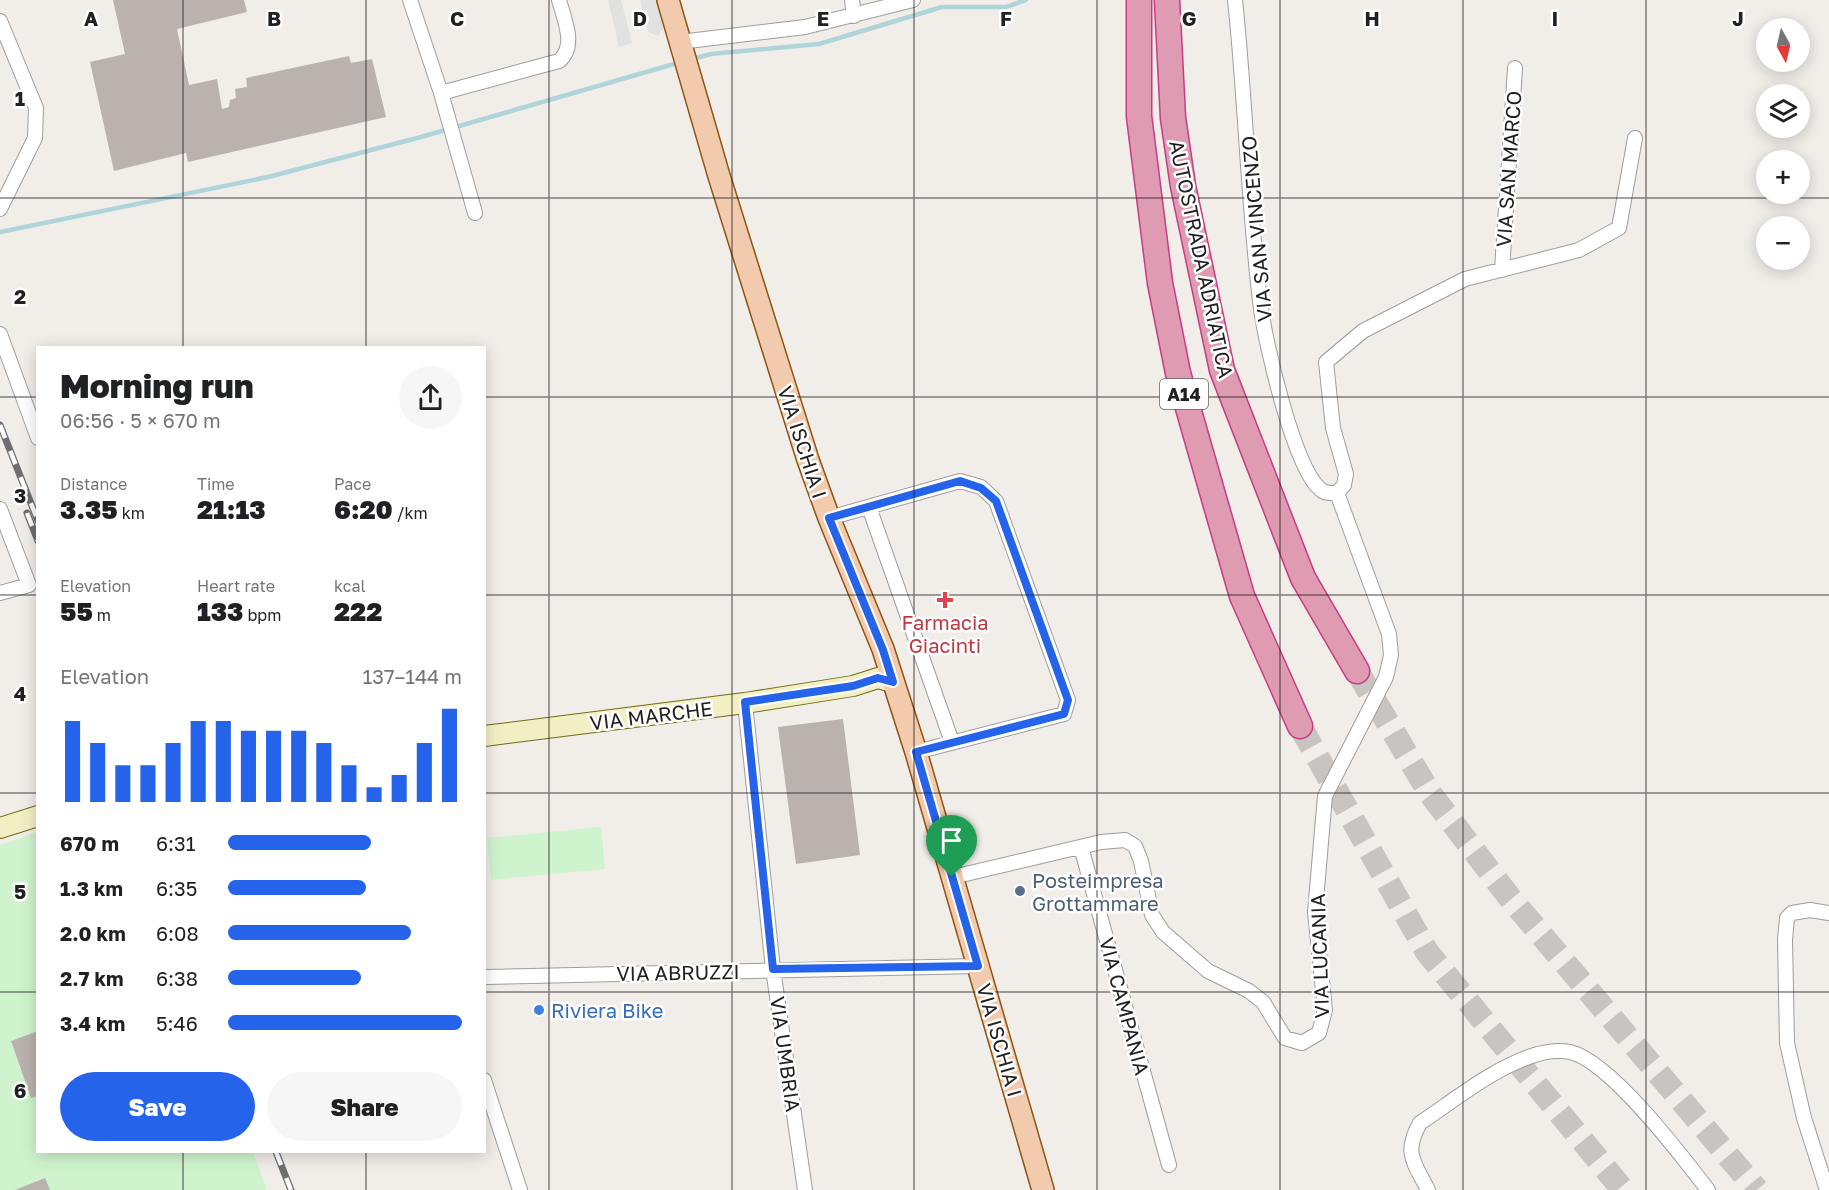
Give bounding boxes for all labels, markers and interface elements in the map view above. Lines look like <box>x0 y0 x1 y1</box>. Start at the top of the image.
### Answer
text: A <box>84 6 98 30</box>
text: B <box>267 6 281 30</box>
text: C <box>450 6 464 30</box>
text: D <box>633 6 647 30</box>
text: E <box>817 6 829 30</box>
text: F <box>1000 6 1012 30</box>
text: G <box>1182 6 1196 30</box>
text: H <box>1364 6 1380 30</box>
text: I <box>1552 6 1558 30</box>
text: J <box>1732 6 1744 30</box>
north arrow <box>1756 18 1810 72</box>
map controls <box>1756 18 1810 270</box>
button: layers <box>1756 84 1810 138</box>
text: 1 <box>15 86 25 110</box>
street label: VIA SAN MARCO <box>1491 90 1525 248</box>
street label: VIA SAN VINCENZO <box>1236 135 1276 323</box>
street label: AUTOSTRADA ADRIATICA <box>1165 138 1239 380</box>
button: + <box>1756 150 1810 204</box>
button: − <box>1756 216 1810 270</box>
text: 2 <box>14 284 26 308</box>
text: Morning run <box>60 366 254 405</box>
button: share <box>399 366 462 429</box>
road number: A14 <box>1160 379 1208 409</box>
street label: VIA ISCHIA I <box>774 383 832 501</box>
text: 06:56 · 5 × 670 m <box>60 408 221 432</box>
text: Distance <box>60 474 127 494</box>
text: Time <box>197 474 235 494</box>
text: Pace <box>334 474 371 494</box>
text: 3 <box>14 483 26 507</box>
text: 3.35 <box>60 494 118 525</box>
text: 21:13 <box>197 494 266 525</box>
text: 6:20 <box>334 494 393 525</box>
text: km <box>118 503 145 523</box>
text: /km <box>393 503 428 523</box>
text: Elevation <box>60 576 131 596</box>
text: Heart rate <box>197 576 275 596</box>
text: kcal <box>334 576 366 596</box>
marker: Farmacia Giacinti <box>938 593 952 607</box>
text: 55 <box>60 596 93 627</box>
text: 133 <box>197 596 244 627</box>
text: 222 <box>334 596 382 627</box>
text: m <box>93 605 111 625</box>
text: bpm <box>244 605 281 625</box>
place label: Farmacia Giacinti <box>901 610 989 657</box>
text: Elevation <box>60 664 149 688</box>
text: 137–144 m <box>363 664 462 688</box>
text: 4 <box>14 681 26 705</box>
street label: VIA MARCHE <box>588 696 714 734</box>
pin <box>926 815 977 877</box>
icon: arrive <box>935 824 968 857</box>
text: 670 m <box>60 831 119 855</box>
text: 6:31 <box>156 831 196 855</box>
place label: Posteimpresa Grottammare <box>1032 868 1164 915</box>
text: 1.3 km <box>60 876 123 900</box>
text: 6:35 <box>156 876 197 900</box>
text: 5 <box>14 879 26 903</box>
marker: Posteimpresa Grottammare <box>1013 884 1027 898</box>
street label: VIA LUCANIA <box>1305 893 1333 1019</box>
text: 2.0 km <box>60 921 126 945</box>
text: 6:08 <box>156 921 199 945</box>
street label: VIA CAMPANIA <box>1095 934 1155 1078</box>
street label: VIA ABRUZZI <box>616 959 740 985</box>
text: 2.7 km <box>60 966 124 990</box>
text: 6:38 <box>156 966 198 990</box>
street label: VIA ISCHIA I <box>972 980 1028 1100</box>
street label: VIA UMBRIA <box>766 995 806 1113</box>
place label: Riviera Bike <box>551 998 663 1022</box>
marker: Riviera Bike <box>532 1003 546 1017</box>
text: 3.4 km <box>60 1011 125 1035</box>
text: 5:46 <box>156 1011 198 1035</box>
button: Save <box>60 1072 255 1141</box>
button: Share <box>267 1072 462 1141</box>
text: 6 <box>14 1078 26 1102</box>

